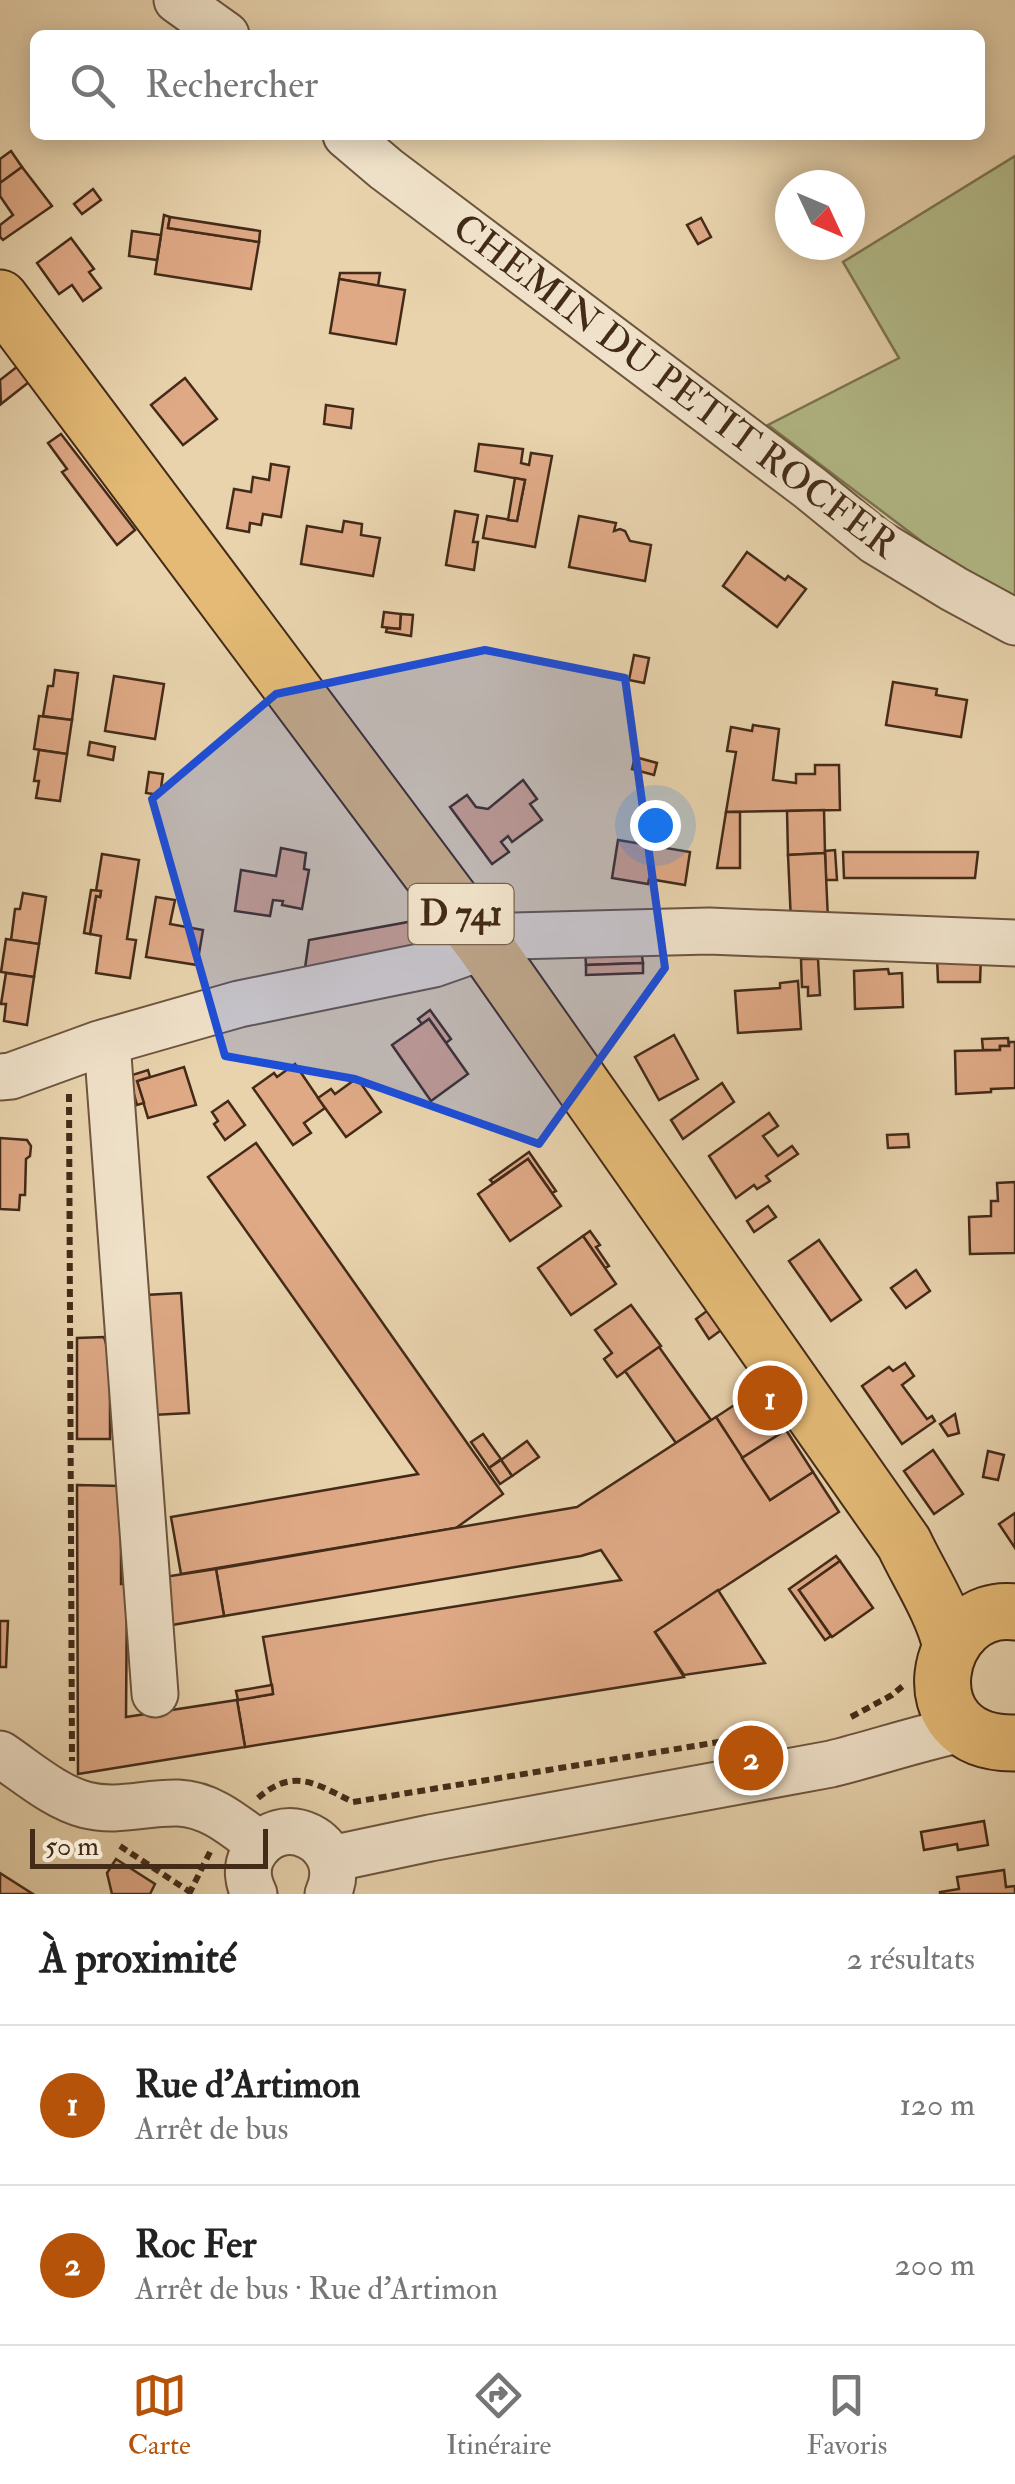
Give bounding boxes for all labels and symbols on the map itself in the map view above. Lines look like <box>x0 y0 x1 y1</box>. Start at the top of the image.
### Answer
north arrow <box>775 170 865 260</box>
street label: CHEMIN DU PETIT ROCFER <box>443 203 907 569</box>
your location <box>630 800 681 851</box>
road number: D 741 <box>408 884 514 944</box>
pin: 1 <box>738 1360 802 1436</box>
pin: 2 <box>718 1720 784 1796</box>
scale bar <box>30 1824 268 1868</box>

